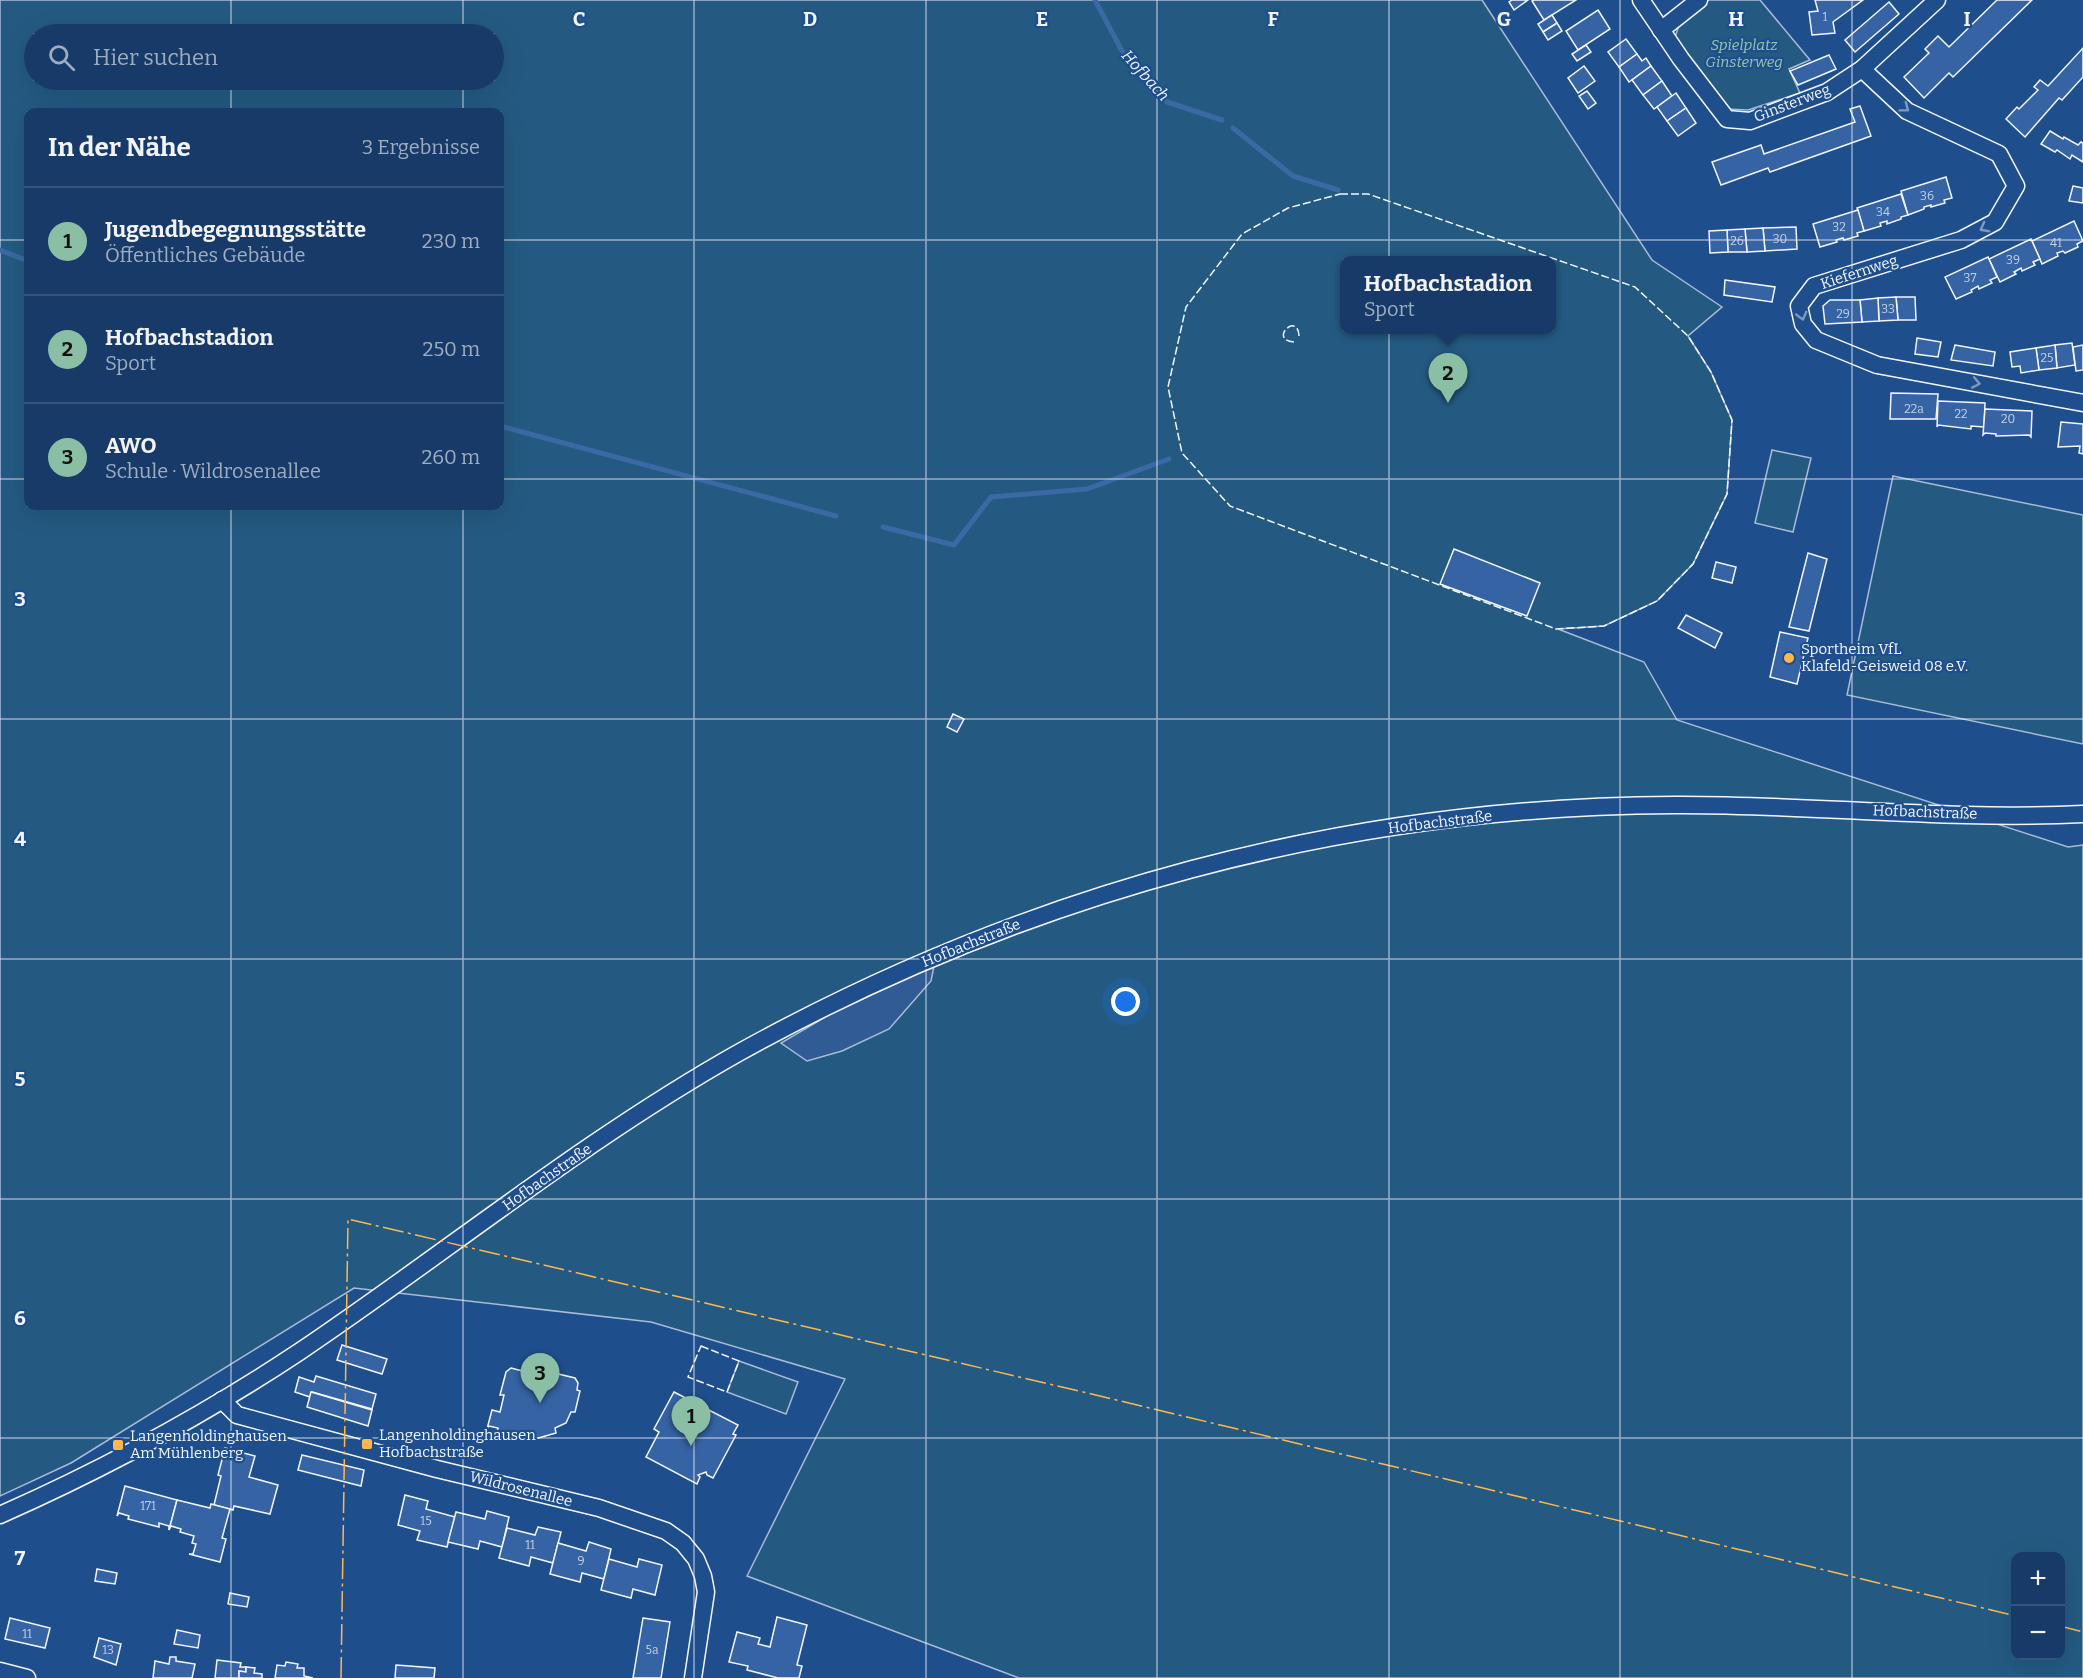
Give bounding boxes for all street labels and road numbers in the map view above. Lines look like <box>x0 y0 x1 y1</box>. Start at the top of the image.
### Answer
street label: Ginsterweg <box>1751 80 1833 126</box>
street label: Kiefernweg <box>1818 251 1900 293</box>
street label: Hofbachstraße <box>1872 801 1978 823</box>
street label: Hofbachstraße <box>1387 807 1493 837</box>
street label: Hofbachstraße <box>919 915 1023 971</box>
street label: Hofbachstraße <box>499 1140 595 1214</box>
street label: Wildrosenallee <box>468 1468 574 1510</box>

